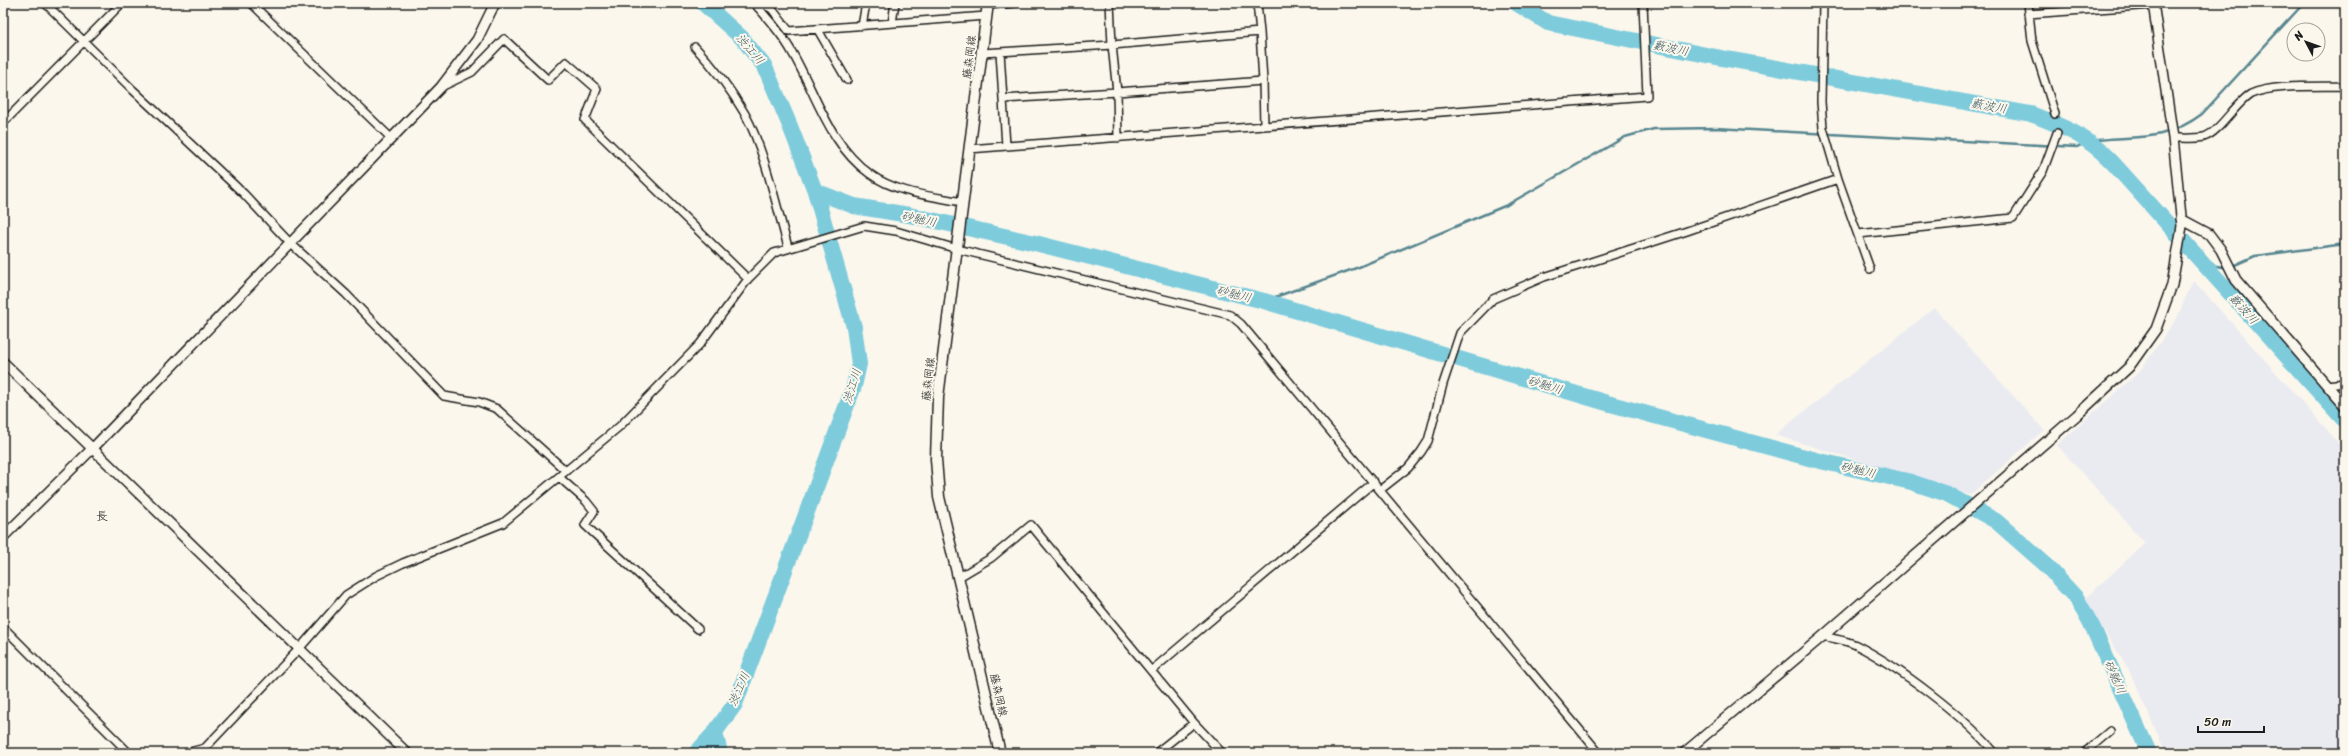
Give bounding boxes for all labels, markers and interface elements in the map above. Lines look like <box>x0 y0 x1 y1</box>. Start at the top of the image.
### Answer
north arrow <box>2286 22 2326 62</box>
text: N <box>2289 26 2309 46</box>
water label: 渋江川 <box>730 28 770 70</box>
water label: 藪波川 <box>1651 33 1691 63</box>
street label: 藤森岡線 <box>957 34 982 80</box>
water label: 藪波川 <box>1969 92 2009 120</box>
water label: 砂馳川 <box>899 204 939 234</box>
water label: 砂馳川 <box>1214 279 1254 309</box>
water label: 藪波川 <box>2224 288 2264 330</box>
street label: 藤森岡線 <box>917 356 940 402</box>
water label: 渋江川 <box>836 366 868 406</box>
water label: 砂馳川 <box>1525 369 1565 401</box>
water label: 砂馳川 <box>1838 455 1878 485</box>
district label: 長 <box>96 505 108 527</box>
water label: 砂馳川 <box>2098 656 2132 698</box>
water label: 渋江川 <box>722 668 756 710</box>
street label: 藤森岡線 <box>984 672 1013 719</box>
scale bar <box>2198 708 2264 734</box>
text: 50 m <box>2204 711 2231 733</box>

